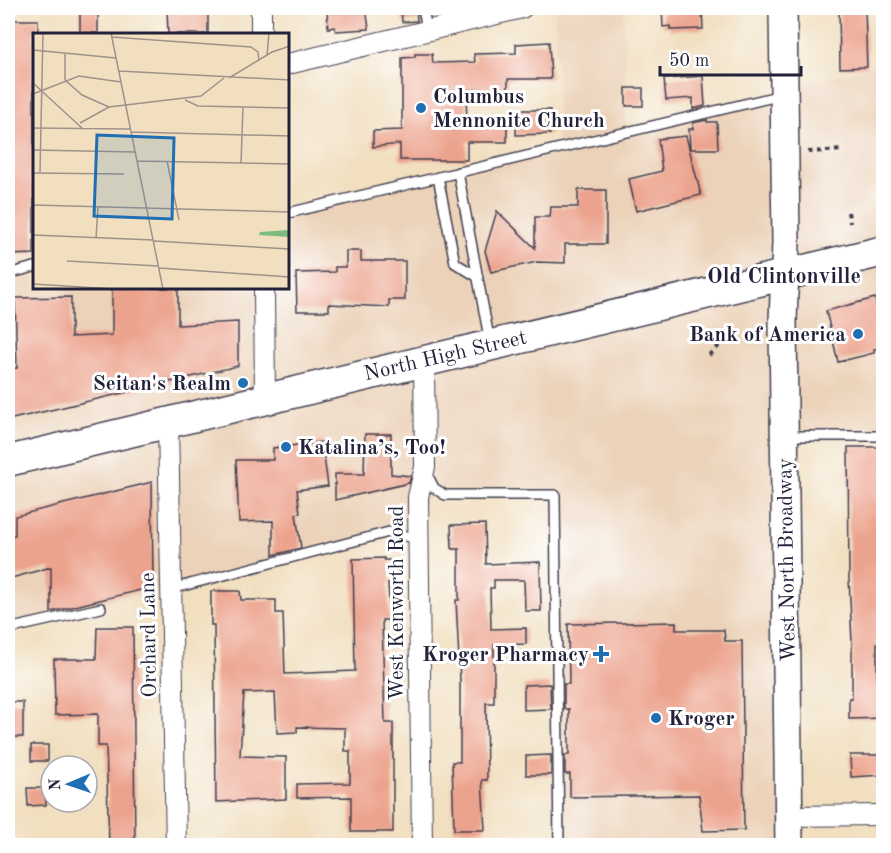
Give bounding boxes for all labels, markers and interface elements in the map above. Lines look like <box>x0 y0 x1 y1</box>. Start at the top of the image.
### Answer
inset map <box>33 33 290 290</box>
scale bar <box>660 39 801 77</box>
text: 50 m <box>669 52 709 70</box>
place label: Columbus Mennonite Church <box>433 87 605 132</box>
marker: Columbus Mennonite Church <box>414 101 428 115</box>
district label: Old Clintonville <box>707 266 861 288</box>
place label: Bank of America <box>689 325 846 346</box>
marker: Bank of America <box>851 327 865 341</box>
street label: North High Street <box>362 328 529 385</box>
place label: Seitan's Realm <box>93 374 231 395</box>
marker: Seitan's Realm <box>236 376 250 390</box>
place label: Katalina’s, Too! <box>298 438 446 459</box>
marker: Katalina’s, Too! <box>279 440 293 454</box>
street label: West North Broadway <box>775 458 800 662</box>
street label: West Kenworth Road <box>387 505 408 701</box>
street label: Orchard Lane <box>138 572 161 698</box>
place label: Kroger Pharmacy <box>422 645 589 666</box>
marker: Kroger Pharmacy <box>594 647 608 661</box>
place label: Kroger <box>668 709 735 730</box>
marker: Kroger <box>649 711 663 725</box>
north arrow <box>39 754 99 814</box>
text: N <box>48 777 64 791</box>

